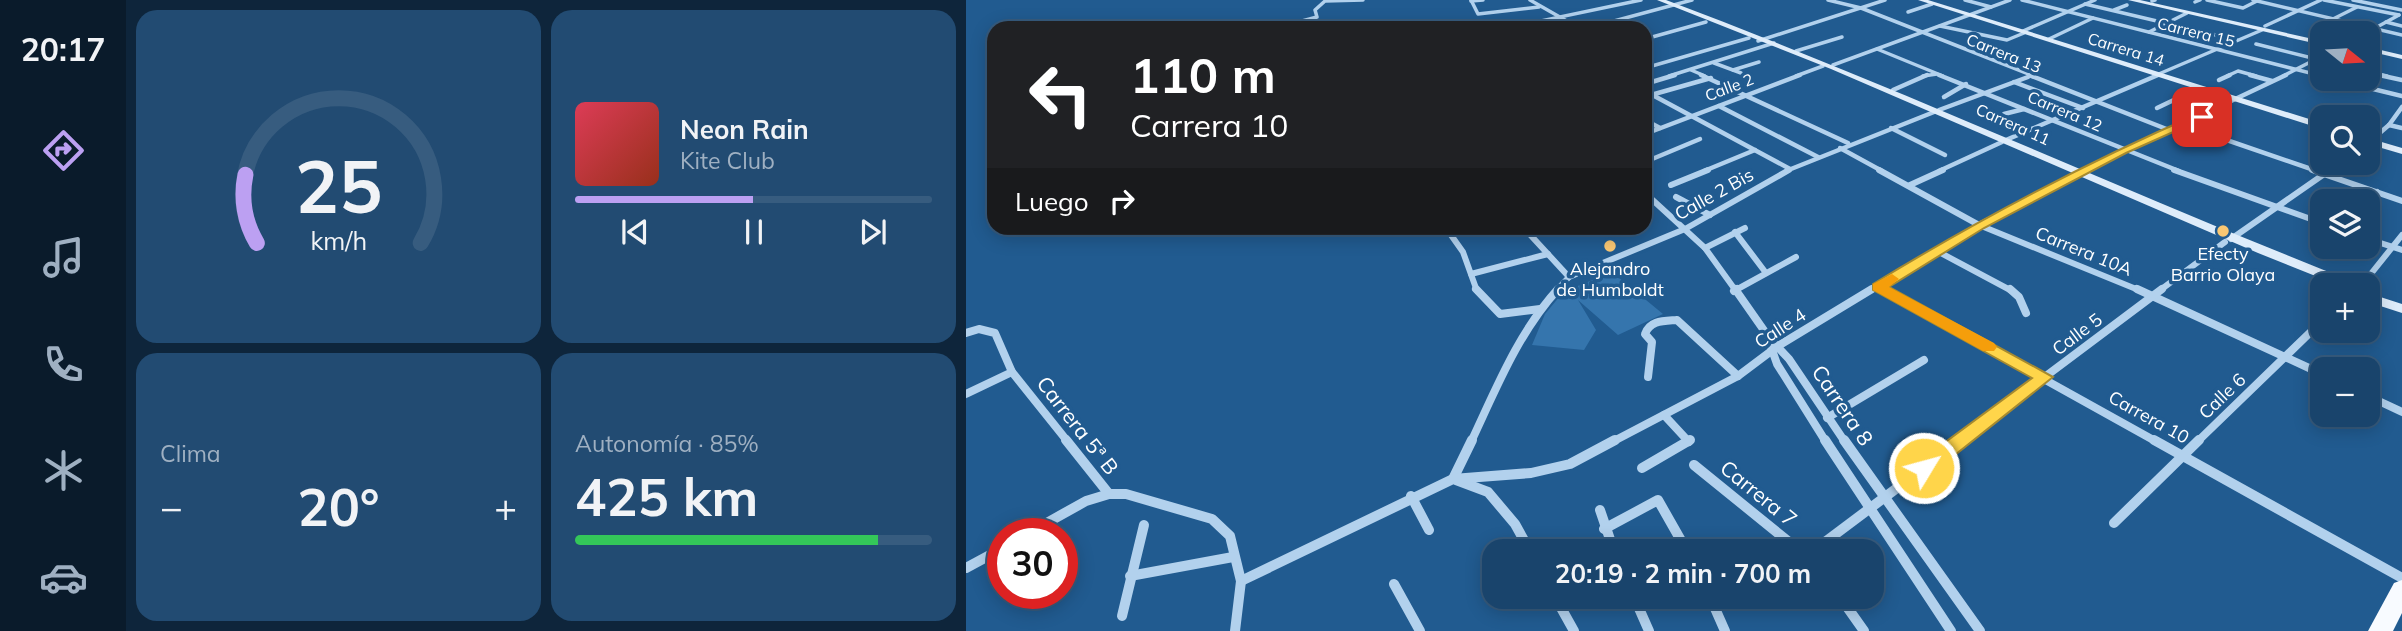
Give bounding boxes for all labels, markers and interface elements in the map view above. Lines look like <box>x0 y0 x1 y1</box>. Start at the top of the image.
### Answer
street label: Carrera 15 <box>2155 13 2237 51</box>
north arrow <box>2310 21 2380 91</box>
map controls <box>2310 21 2380 427</box>
street label: Carrera 14 <box>2085 28 2167 70</box>
text: 20:17 <box>21 29 105 69</box>
street label: Carrera 13 <box>1964 29 2044 77</box>
text: 110 m <box>1130 44 1276 105</box>
icon: left <box>1015 49 1106 140</box>
street label: Calle 2 <box>1702 69 1756 105</box>
street label: Carrera 12 <box>2025 86 2105 136</box>
pin <box>2172 87 2232 147</box>
icon: arrive <box>2183 98 2221 136</box>
street label: Carrera 11 <box>1973 99 2053 149</box>
text: Carrera 10 <box>1130 105 1288 145</box>
button: search <box>2310 105 2380 175</box>
text: Neon Rain <box>680 113 809 146</box>
icon: directions <box>39 126 88 175</box>
text: 25 <box>295 140 382 231</box>
text: Kite Club <box>680 146 775 175</box>
street label: Calle 2 Bis <box>1670 163 1758 225</box>
icon: right <box>1103 182 1141 220</box>
text: Luego <box>1015 185 1089 218</box>
button: layers <box>2310 189 2380 259</box>
icon: previous <box>616 213 654 251</box>
icon: pause <box>735 213 773 251</box>
icon: next <box>854 213 892 251</box>
street label: Carrera 10A <box>2032 221 2136 281</box>
marker: Efecty Barrio Olaya <box>2215 223 2231 239</box>
text: km/h <box>310 225 367 256</box>
icon: music <box>39 233 88 282</box>
marker: Alejandro de Humboldt <box>1602 238 1618 254</box>
place label: Efecty Barrio Olaya <box>2171 242 2275 286</box>
place label: Alejandro de Humboldt <box>1556 257 1664 301</box>
button: + <box>2310 273 2380 343</box>
street label: Calle 4 <box>1750 303 1810 353</box>
street label: Calle 5 <box>2047 308 2107 360</box>
icon: phone <box>39 340 88 389</box>
button: − <box>2310 357 2380 427</box>
street label: Carrera 8 <box>1807 360 1879 450</box>
street label: Calle 6 <box>2194 368 2250 424</box>
street label: Carrera 5ª B <box>1031 371 1125 479</box>
street label: Carrera 10 <box>2104 385 2194 449</box>
text: Autonomía · 85% <box>575 429 759 458</box>
position arrow <box>1887 431 1961 505</box>
text: Clima <box>160 439 221 468</box>
icon: climate <box>39 446 88 495</box>
street label: Carrera 7 <box>1715 454 1803 532</box>
text: 425 km <box>575 464 758 529</box>
text: 20° <box>297 474 380 539</box>
text: − <box>160 483 183 531</box>
text: + <box>494 483 517 531</box>
speed limit sign: 30 <box>987 518 1078 609</box>
icon: car <box>39 553 88 602</box>
text: 20:19 · 2 min · 700 m <box>1555 557 1811 590</box>

